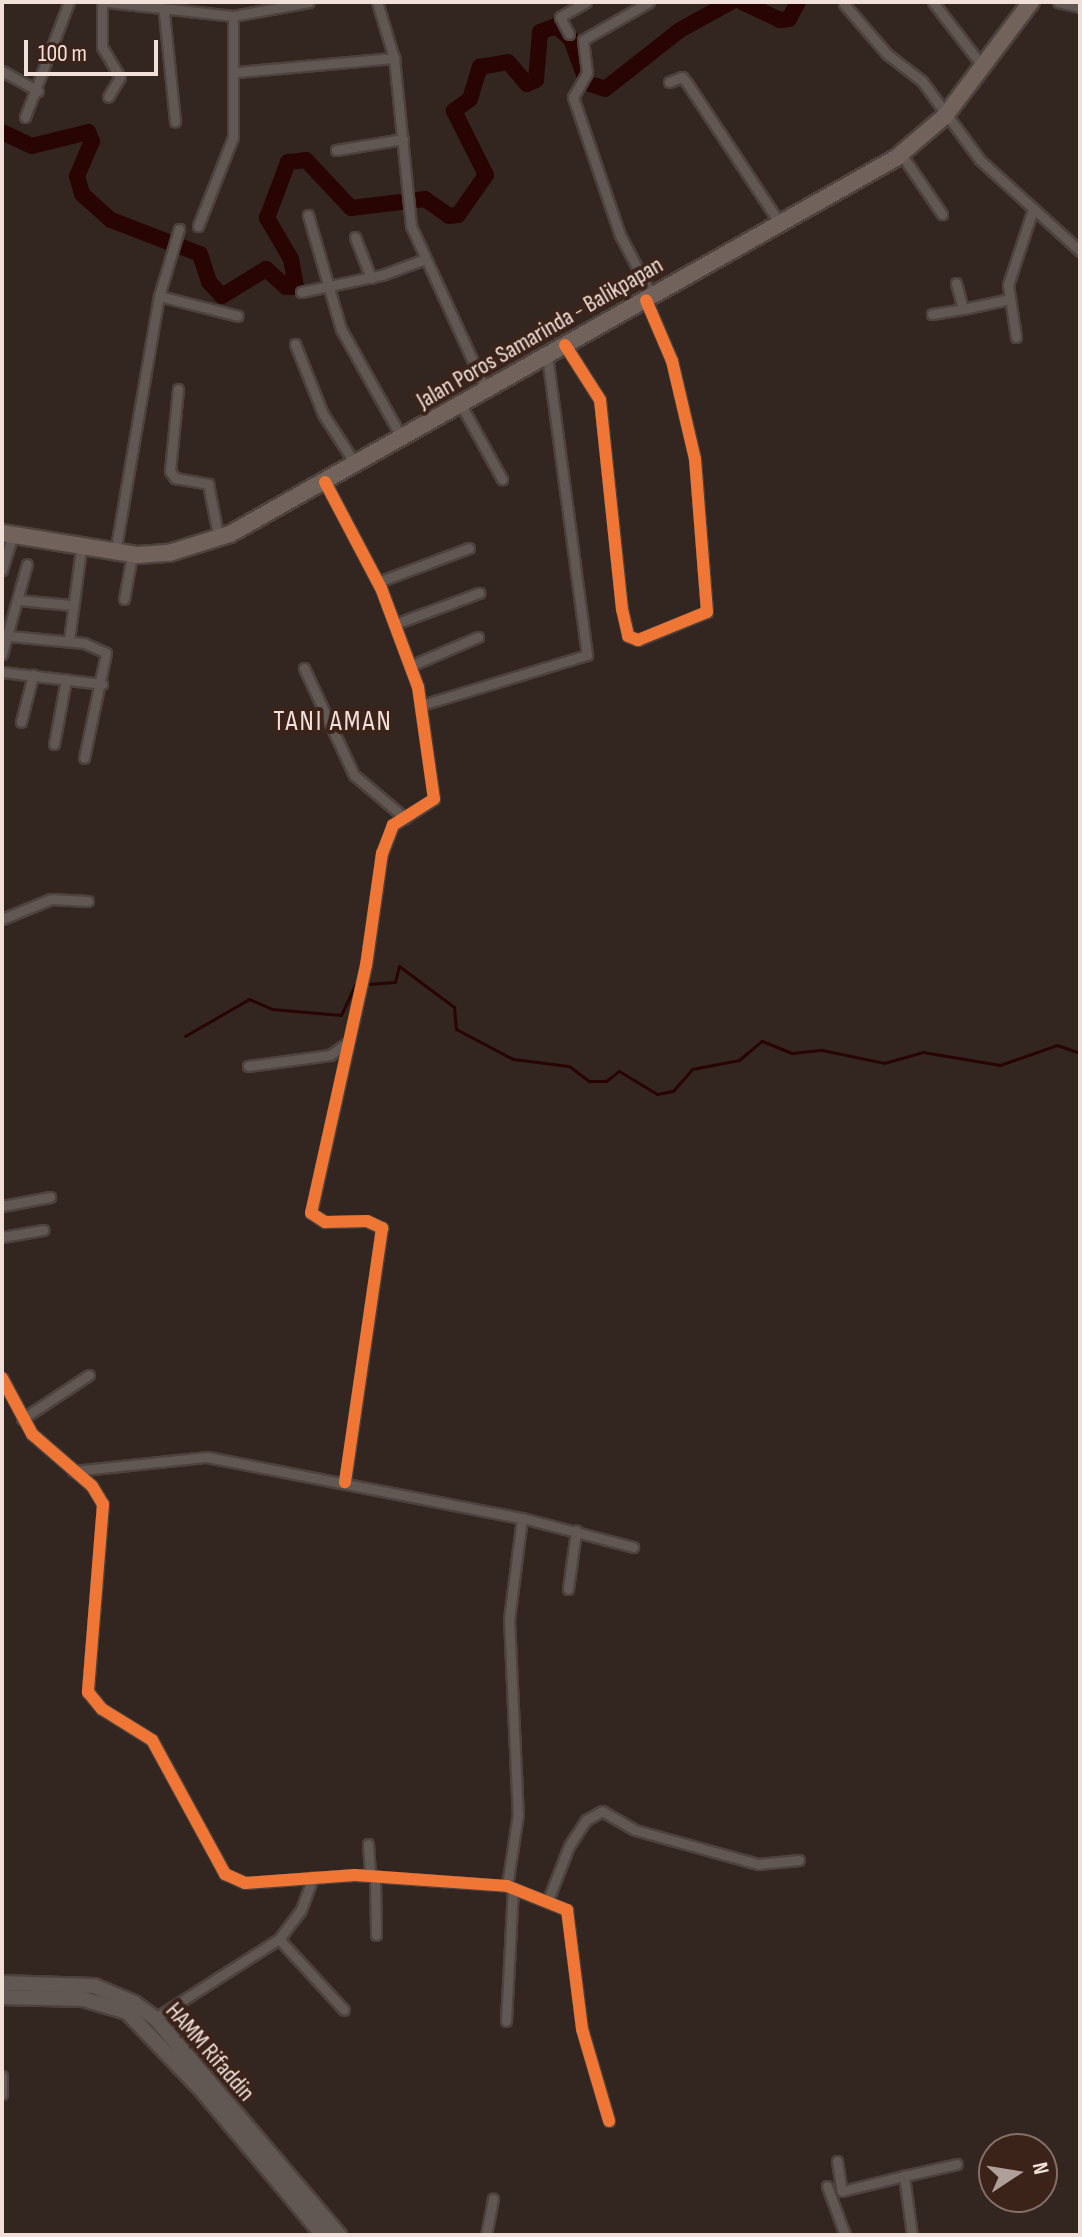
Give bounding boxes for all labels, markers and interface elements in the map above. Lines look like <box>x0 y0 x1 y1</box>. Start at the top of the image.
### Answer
scale bar <box>28 24 162 74</box>
text: 100 m <box>38 39 87 68</box>
street label: Jalan Poros Samarinda - Balikpapan <box>412 251 668 415</box>
district label: TANI AMAN <box>273 705 393 739</box>
street label: HAMM Rifaddin <box>159 1997 261 2107</box>
north arrow <box>978 2133 1058 2213</box>
text: N <box>1026 2160 1054 2177</box>

